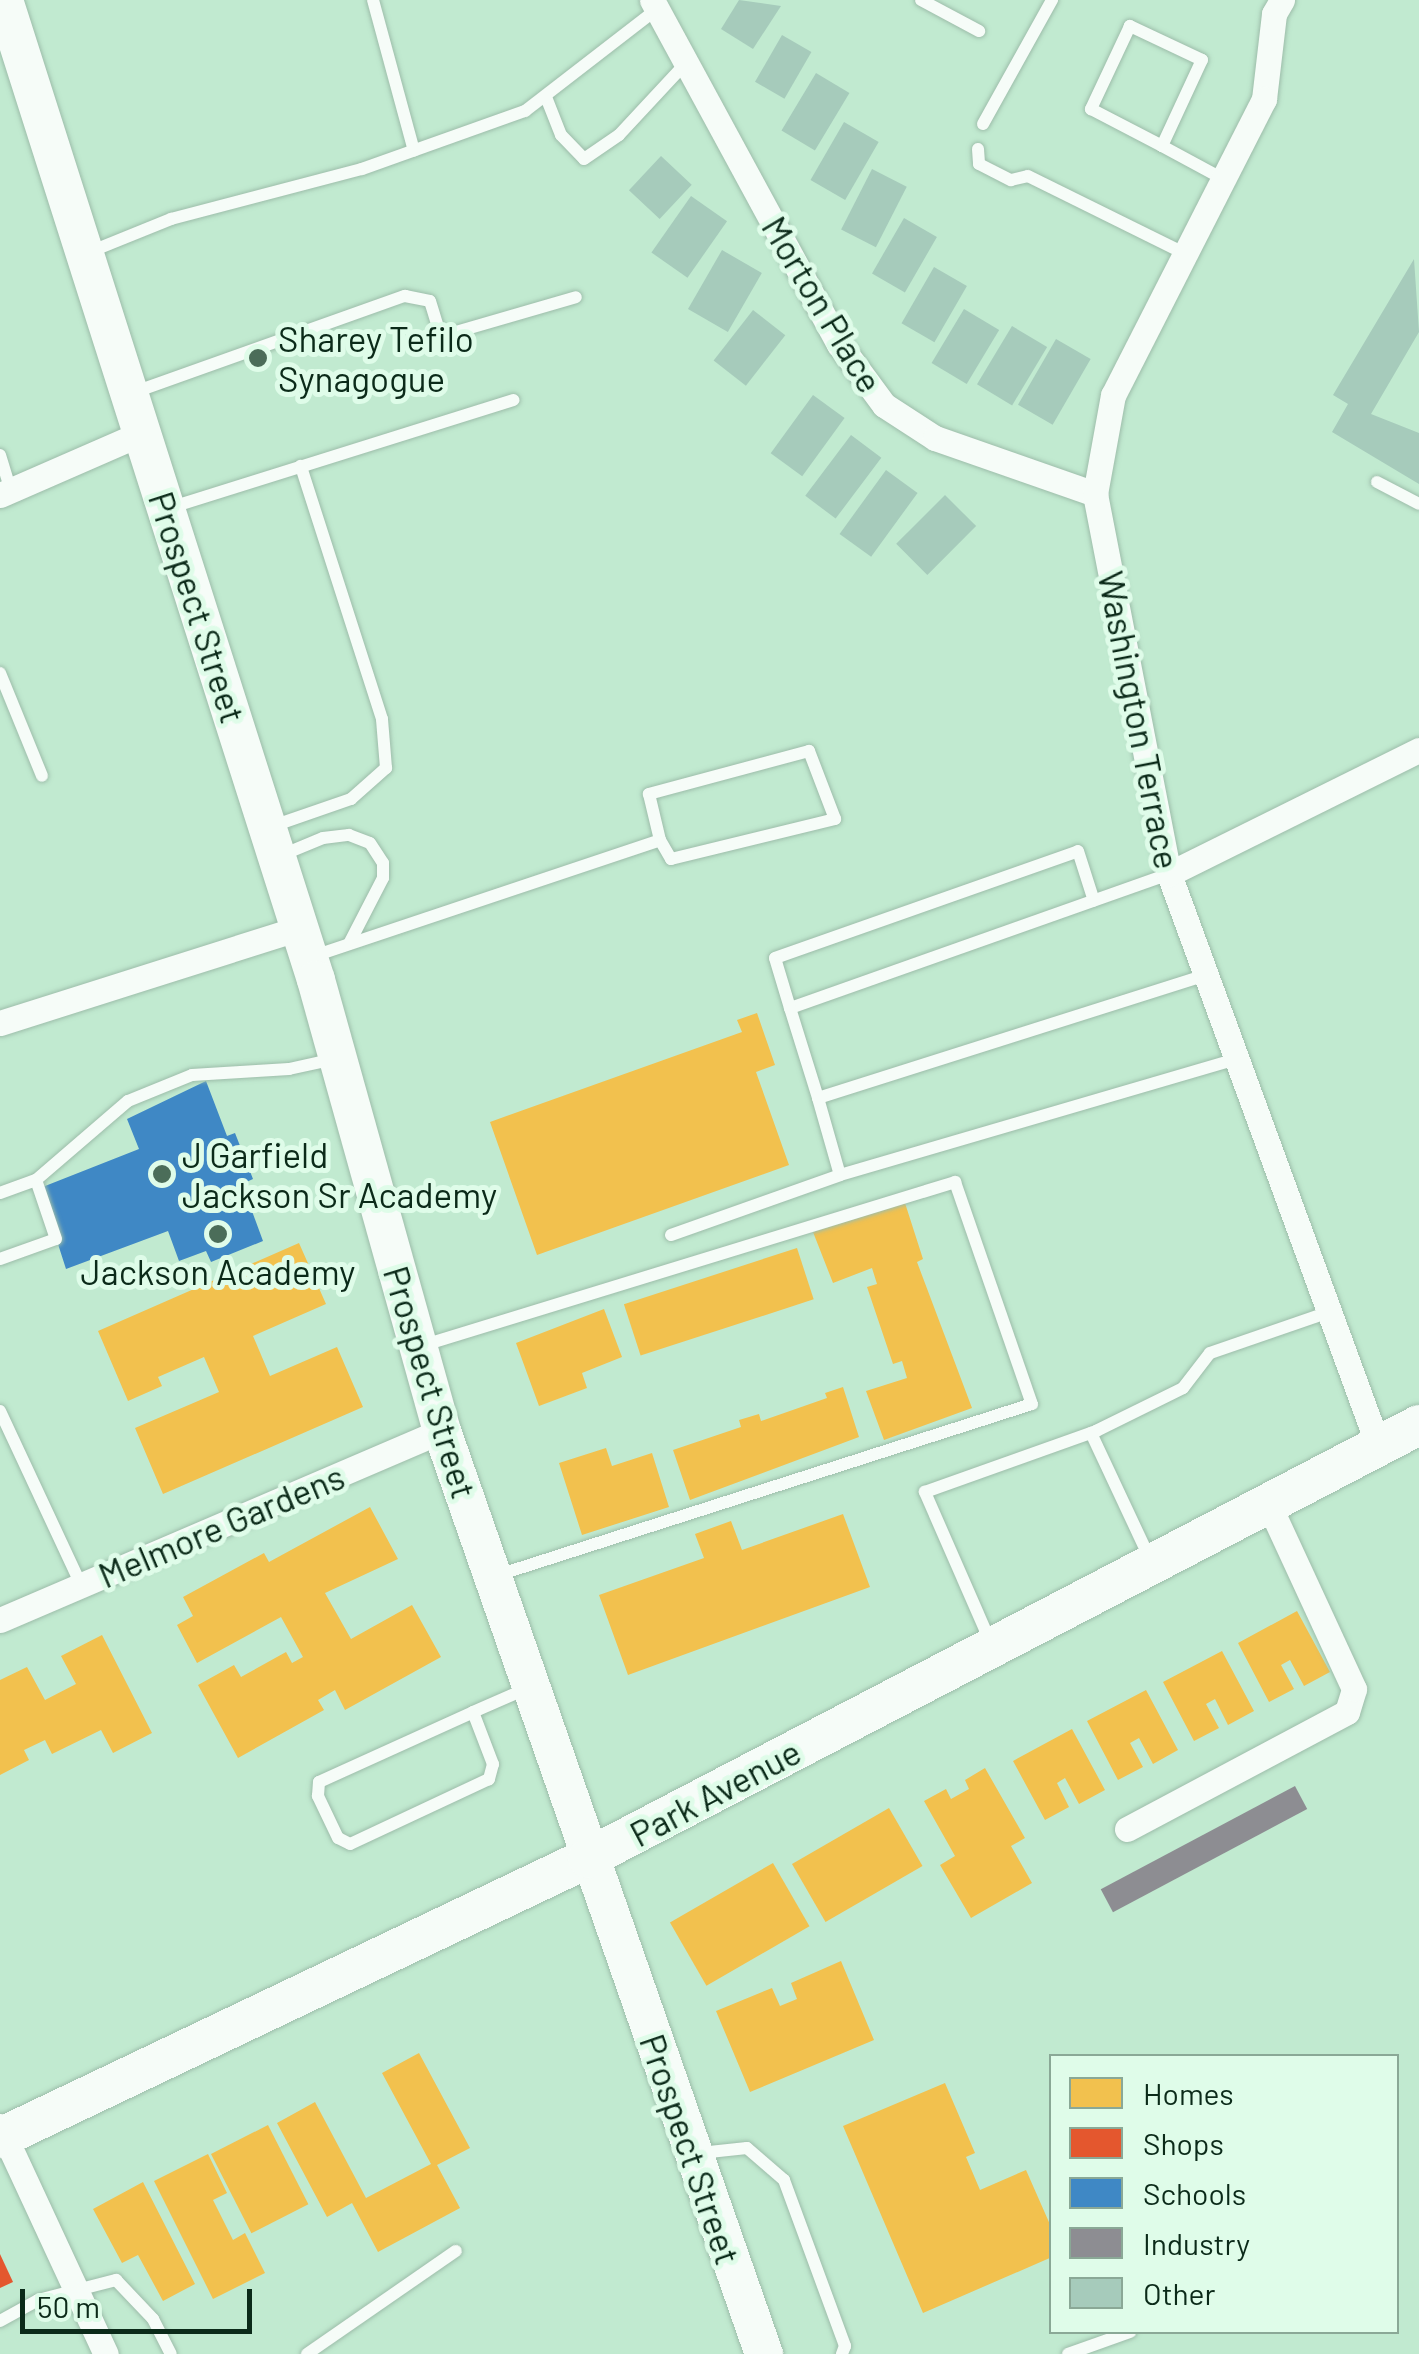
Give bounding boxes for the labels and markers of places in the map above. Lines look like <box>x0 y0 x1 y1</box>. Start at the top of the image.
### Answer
place label: Sharey Tefilo Synagogue <box>278 317 474 399</box>
marker: Sharey Tefilo Synagogue <box>247 347 269 369</box>
place label: J Garfield Jackson Sr Academy <box>182 1133 497 1215</box>
marker: J Garfield Jackson Sr Academy <box>151 1163 173 1185</box>
marker: Jackson Academy <box>207 1223 229 1245</box>
place label: Jackson Academy <box>81 1250 355 1292</box>

